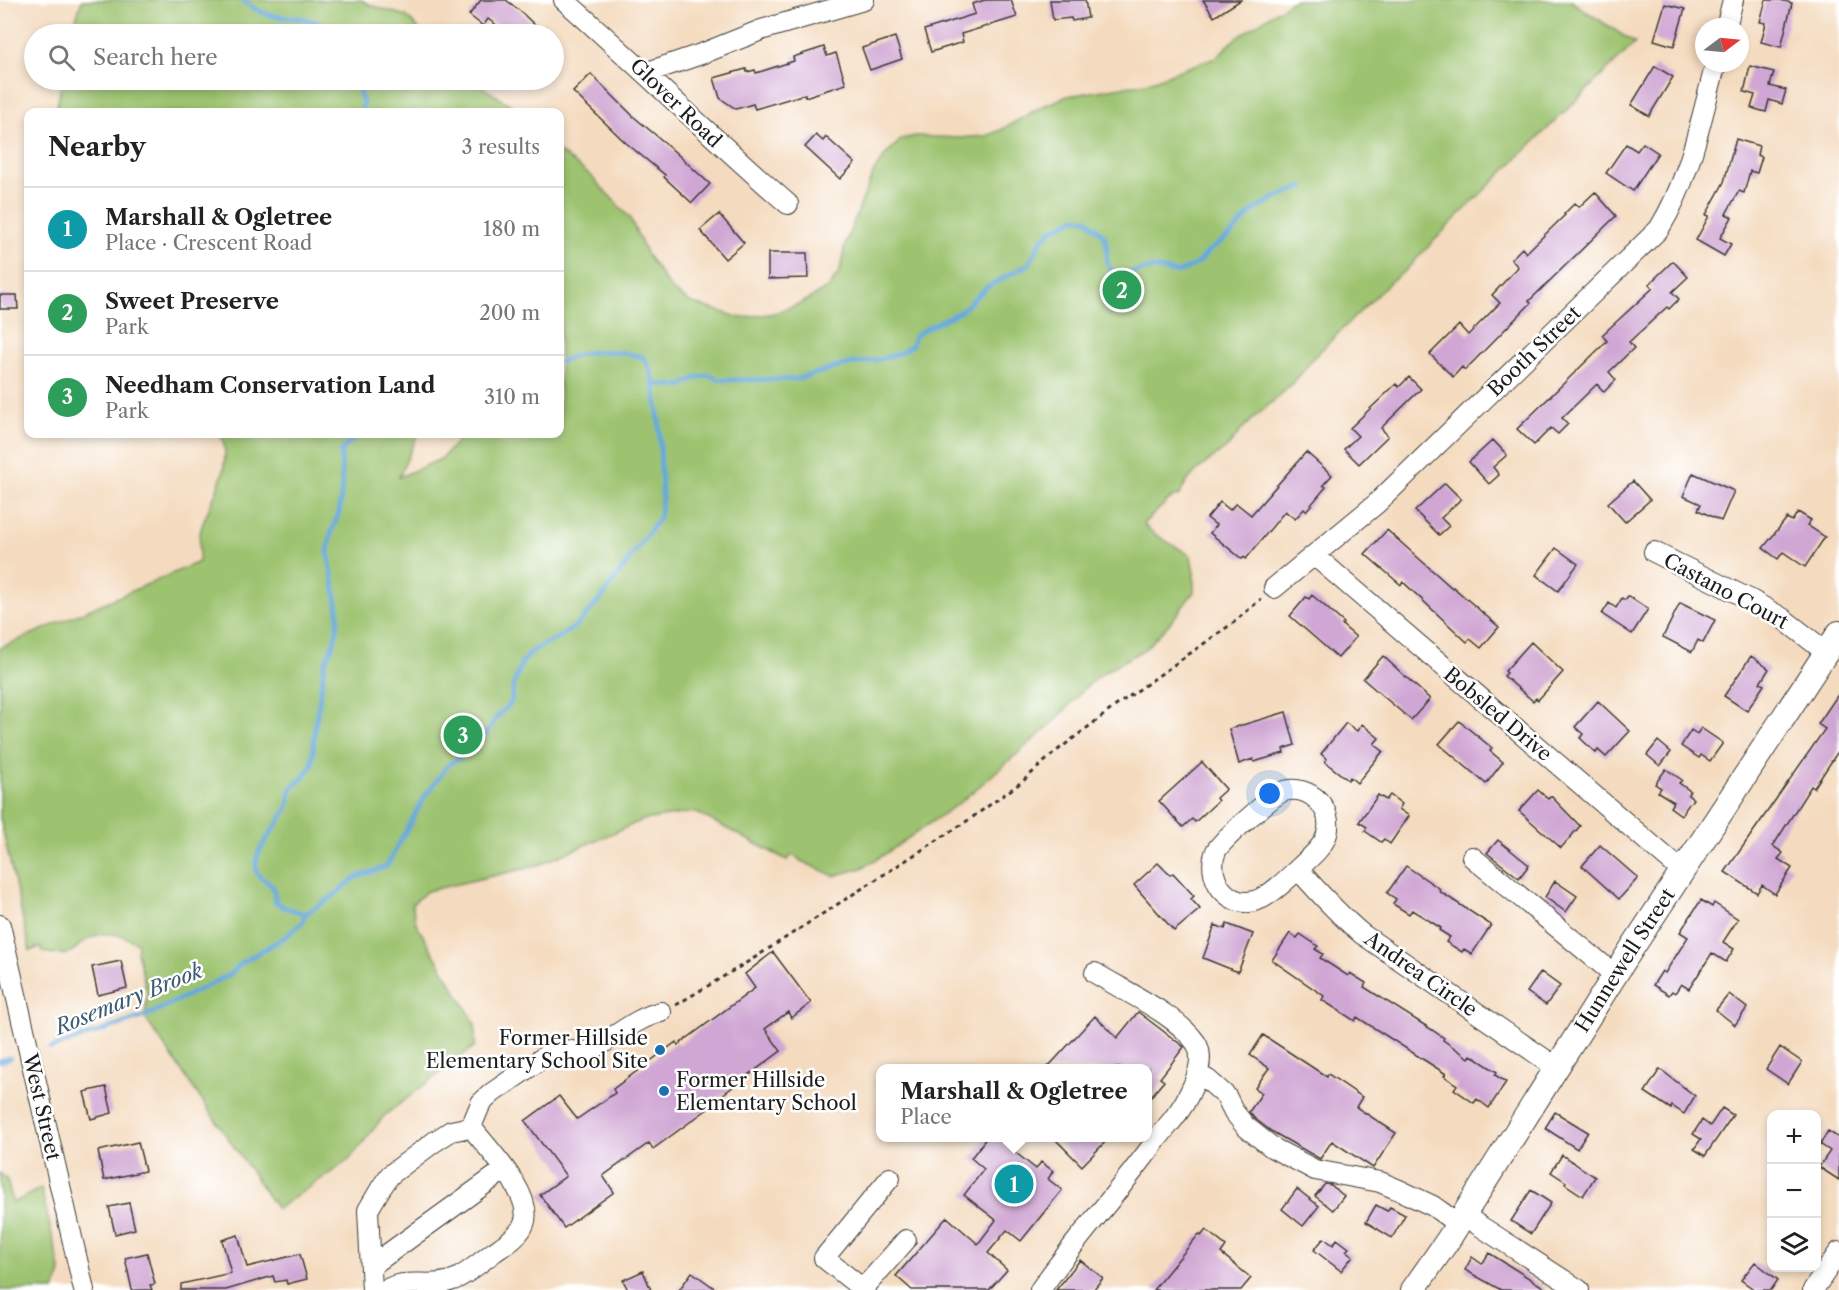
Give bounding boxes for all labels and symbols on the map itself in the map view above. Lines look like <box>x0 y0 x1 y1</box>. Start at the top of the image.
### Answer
north arrow <box>1695 18 1749 72</box>
street label: Glover Road <box>625 53 727 153</box>
pin: 2 <box>1102 268 1142 312</box>
street label: Booth Street <box>1482 301 1586 401</box>
street label: Castano Court <box>1660 548 1792 634</box>
street label: Bobsled Drive <box>1439 662 1557 766</box>
pin: 3 <box>444 712 482 758</box>
your location <box>1255 779 1284 808</box>
street label: Hunnewell Street <box>1570 884 1680 1037</box>
street label: Andrea Circle <box>1359 926 1482 1022</box>
water label: Rosemary Brook <box>49 957 206 1040</box>
place label: Former Hillside Elementary School Site <box>426 1026 648 1073</box>
marker: Former Hillside Elementary School Site <box>653 1043 667 1057</box>
street label: West Street <box>18 1050 66 1163</box>
place label: Former Hillside Elementary School <box>676 1068 857 1115</box>
marker: Former Hillside Elementary School <box>657 1084 671 1098</box>
pin: 1 <box>994 1162 1034 1206</box>

